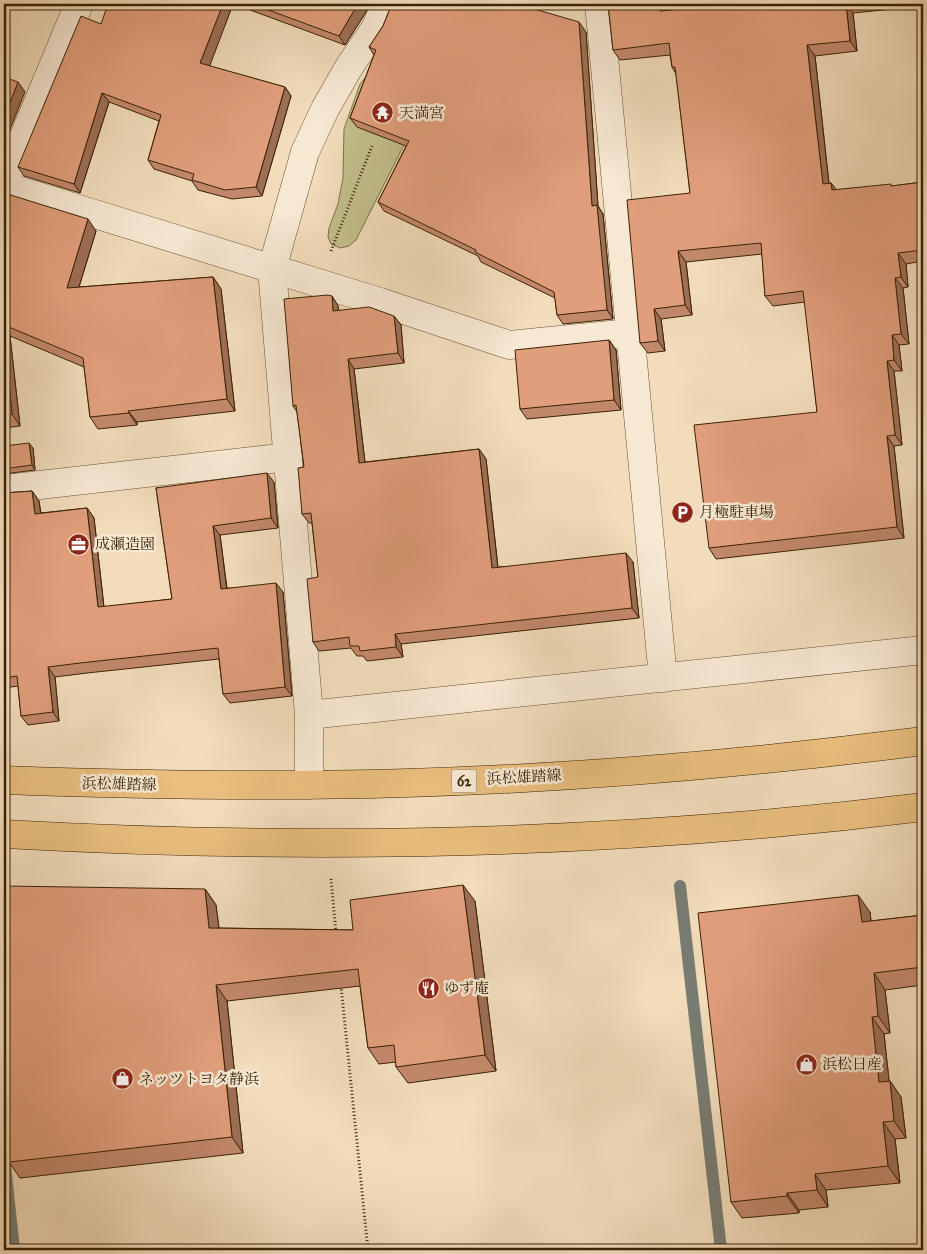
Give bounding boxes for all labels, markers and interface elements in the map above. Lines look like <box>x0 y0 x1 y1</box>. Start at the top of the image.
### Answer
temple icon: 天満宮 <box>371 101 395 125</box>
place label: 天満宮 <box>399 104 444 122</box>
parking icon: 月極駐車場 <box>671 500 695 524</box>
place label: 月極駐車場 <box>699 503 774 521</box>
office icon: 成瀬造園 <box>67 532 91 556</box>
place label: 成瀬造園 <box>95 535 155 553</box>
street label: 浜松雄踏線 <box>486 766 562 788</box>
road number: 62 <box>452 769 476 792</box>
street label: 浜松雄踏線 <box>81 774 157 794</box>
restaurant icon: ゆず庵 <box>416 976 440 1000</box>
place label: ゆず庵 <box>444 979 489 997</box>
shop icon: 浜松日産 <box>794 1052 818 1076</box>
place label: 浜松日産 <box>822 1055 882 1073</box>
shop icon: ネッツトヨタ静浜 <box>111 1067 135 1091</box>
place label: ネッツトヨタ静浜 <box>139 1070 259 1088</box>

